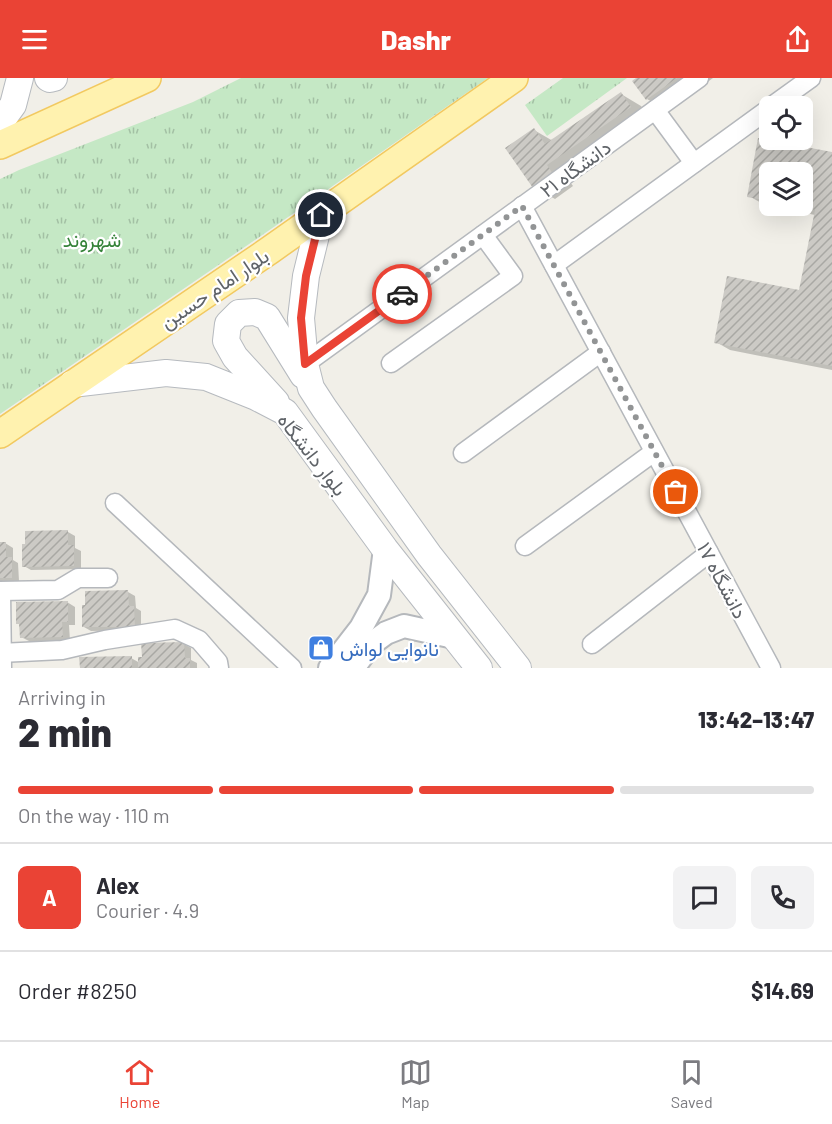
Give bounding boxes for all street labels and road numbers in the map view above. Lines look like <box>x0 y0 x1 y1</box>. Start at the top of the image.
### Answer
street label: دانشگاه ۲۱ <box>535 134 615 202</box>
street label: بلوار امام حسین <box>155 243 274 335</box>
street label: بلوار دانشگاه <box>272 408 353 501</box>
street label: دانشگاه ۱۷ <box>693 538 753 622</box>

